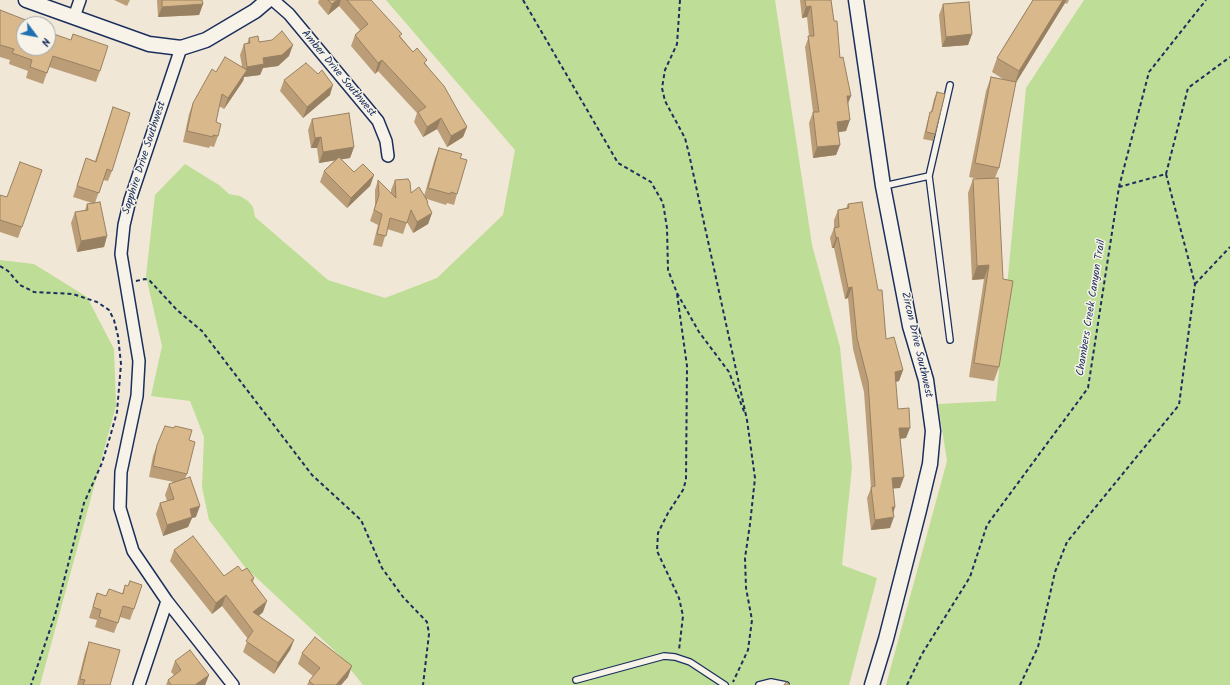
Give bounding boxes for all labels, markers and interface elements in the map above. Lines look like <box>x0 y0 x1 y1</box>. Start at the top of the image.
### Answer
north arrow <box>16 16 56 56</box>
street label: Amber Drive Southwest <box>298 28 378 120</box>
text: N <box>36 34 55 50</box>
street label: Sapphire Drive Southwest <box>120 100 170 216</box>
street label: Chambers Creek Canyon Trail <box>1075 239 1109 377</box>
street label: Zircon Drive Southwest <box>897 291 935 399</box>

